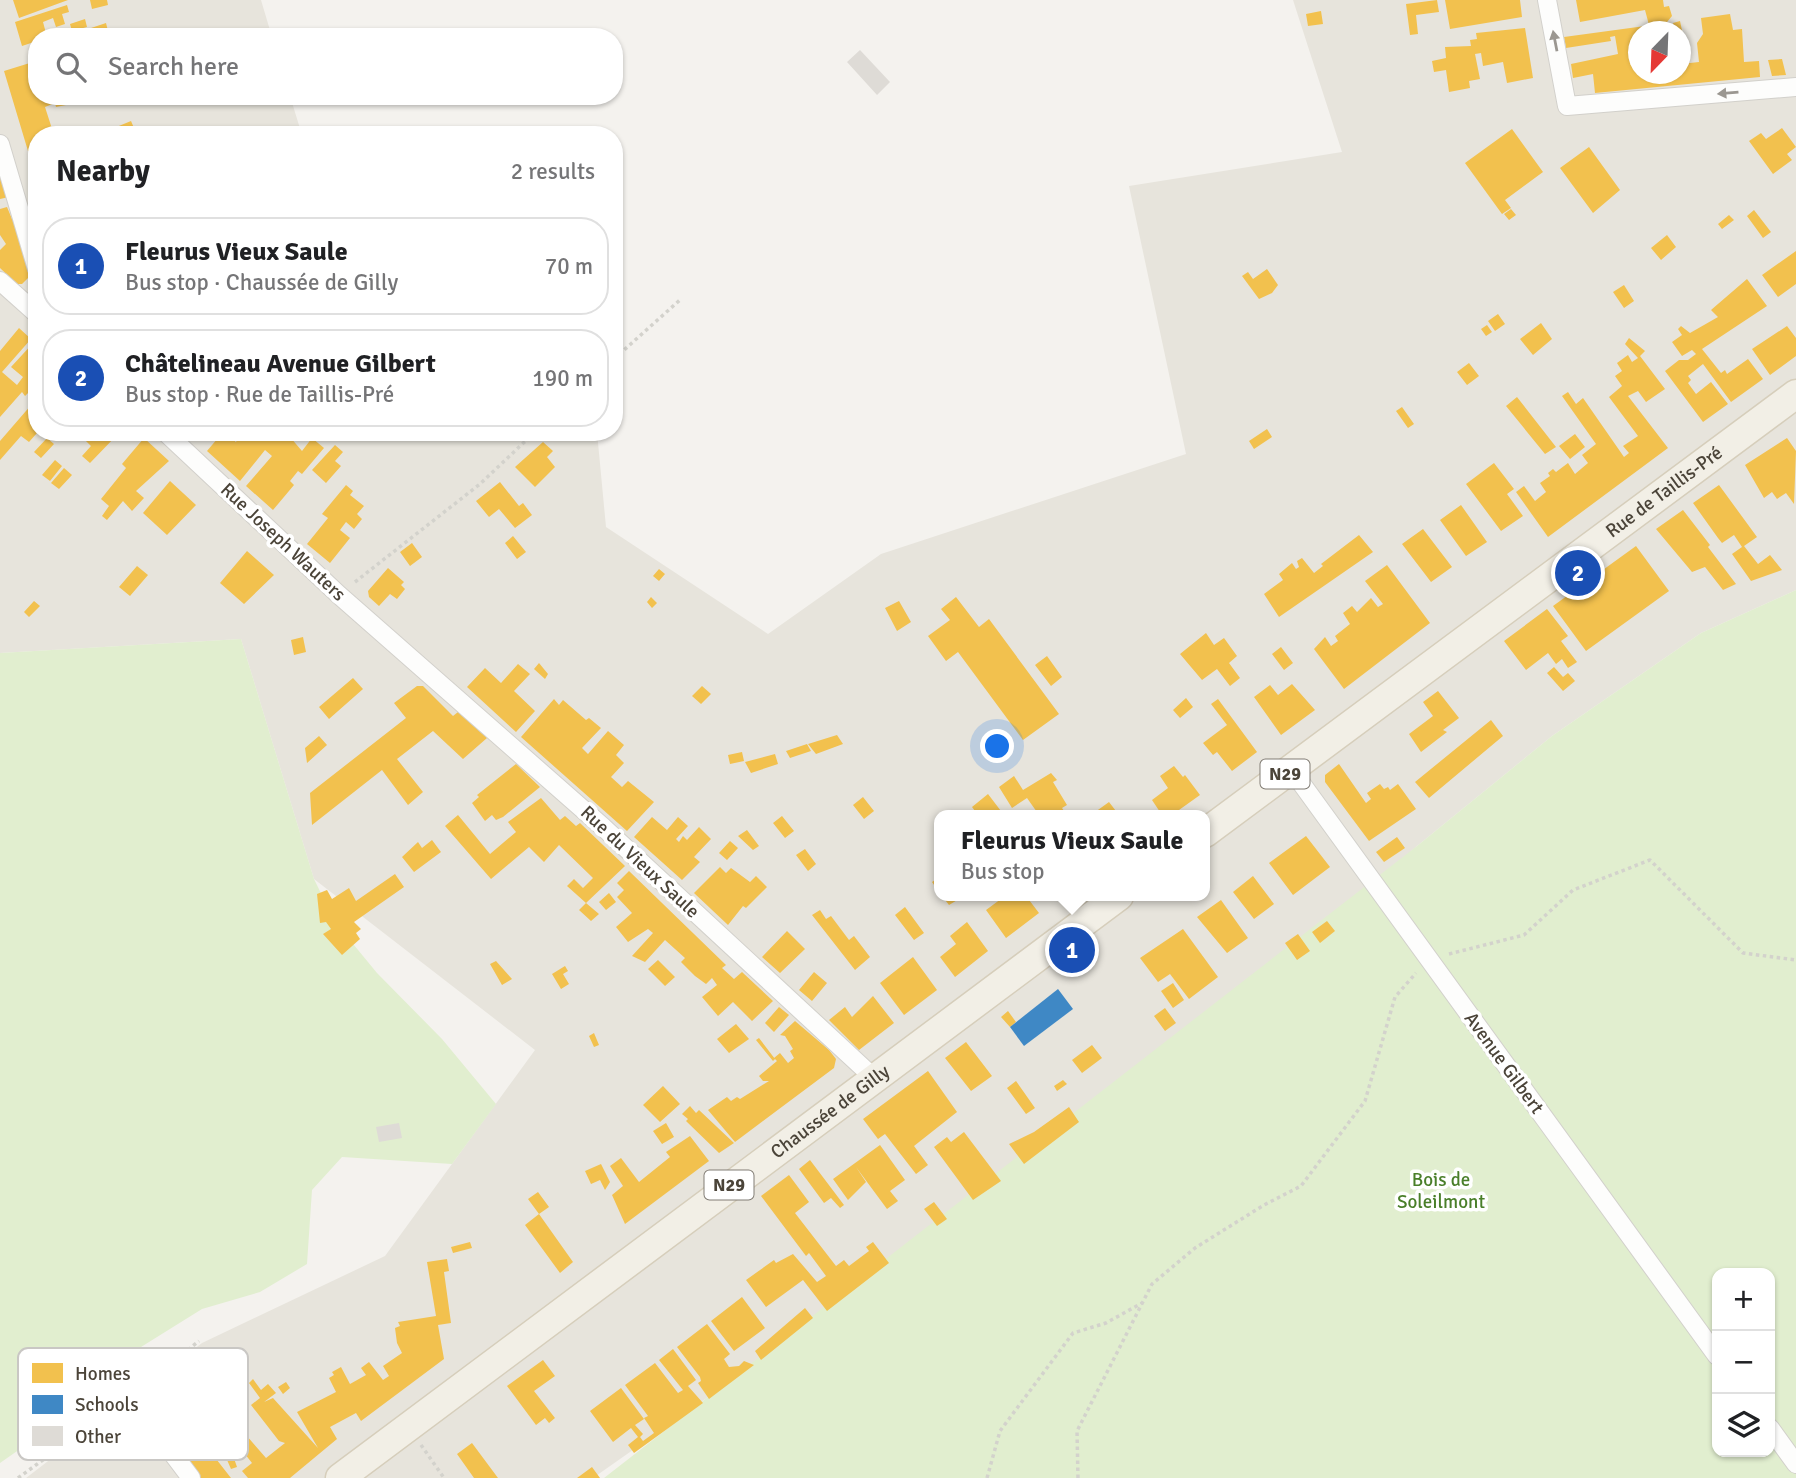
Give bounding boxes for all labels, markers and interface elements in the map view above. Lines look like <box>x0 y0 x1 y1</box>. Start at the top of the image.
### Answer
north arrow <box>1628 21 1691 84</box>
search box <box>28 28 623 105</box>
one-way arrow <box>1549 30 1560 52</box>
icon: search <box>52 48 90 86</box>
text: Search here <box>108 51 239 83</box>
one-way arrow <box>1717 88 1739 99</box>
text: Nearby <box>56 153 150 190</box>
text: 2 results <box>511 157 595 186</box>
text: Fleurus Vieux Saule <box>125 236 348 268</box>
text: 1 <box>75 252 87 281</box>
text: 70 m <box>545 252 593 281</box>
text: Bus stop · Chaussée de Gilly <box>125 268 398 297</box>
text: Châtelineau Avenue Gilbert <box>125 348 436 380</box>
text: 2 <box>75 364 87 393</box>
text: 190 m <box>532 364 593 393</box>
text: Bus stop · Rue de Taillis-Pré <box>125 380 394 409</box>
street label: Rue de Taillis-Pré <box>1601 441 1727 543</box>
street label: Rue Joseph Wauters <box>215 478 351 606</box>
pin: 2 <box>1555 547 1601 599</box>
your location <box>980 729 1014 763</box>
road number: N29 <box>1260 760 1310 788</box>
street label: Rue du Vieux Saule <box>575 801 705 923</box>
popup <box>934 810 1210 901</box>
text: Fleurus Vieux Saule <box>961 825 1183 857</box>
text: Bus stop <box>961 857 1044 886</box>
pin: 1 <box>1049 924 1095 976</box>
street label: Avenue Gilbert <box>1459 1007 1549 1119</box>
street label: Chaussée de Gilly <box>766 1059 895 1164</box>
park label: Bois de Soleilmont <box>1397 1168 1485 1214</box>
road number: N29 <box>704 1170 754 1200</box>
map controls <box>1712 1268 1775 1457</box>
button: + <box>1712 1268 1775 1331</box>
button: − <box>1712 1331 1775 1394</box>
legend <box>18 1348 248 1460</box>
text: Homes <box>75 1362 131 1386</box>
text: Schools <box>75 1393 139 1417</box>
button: layers <box>1712 1394 1775 1457</box>
text: Other <box>75 1425 121 1449</box>

